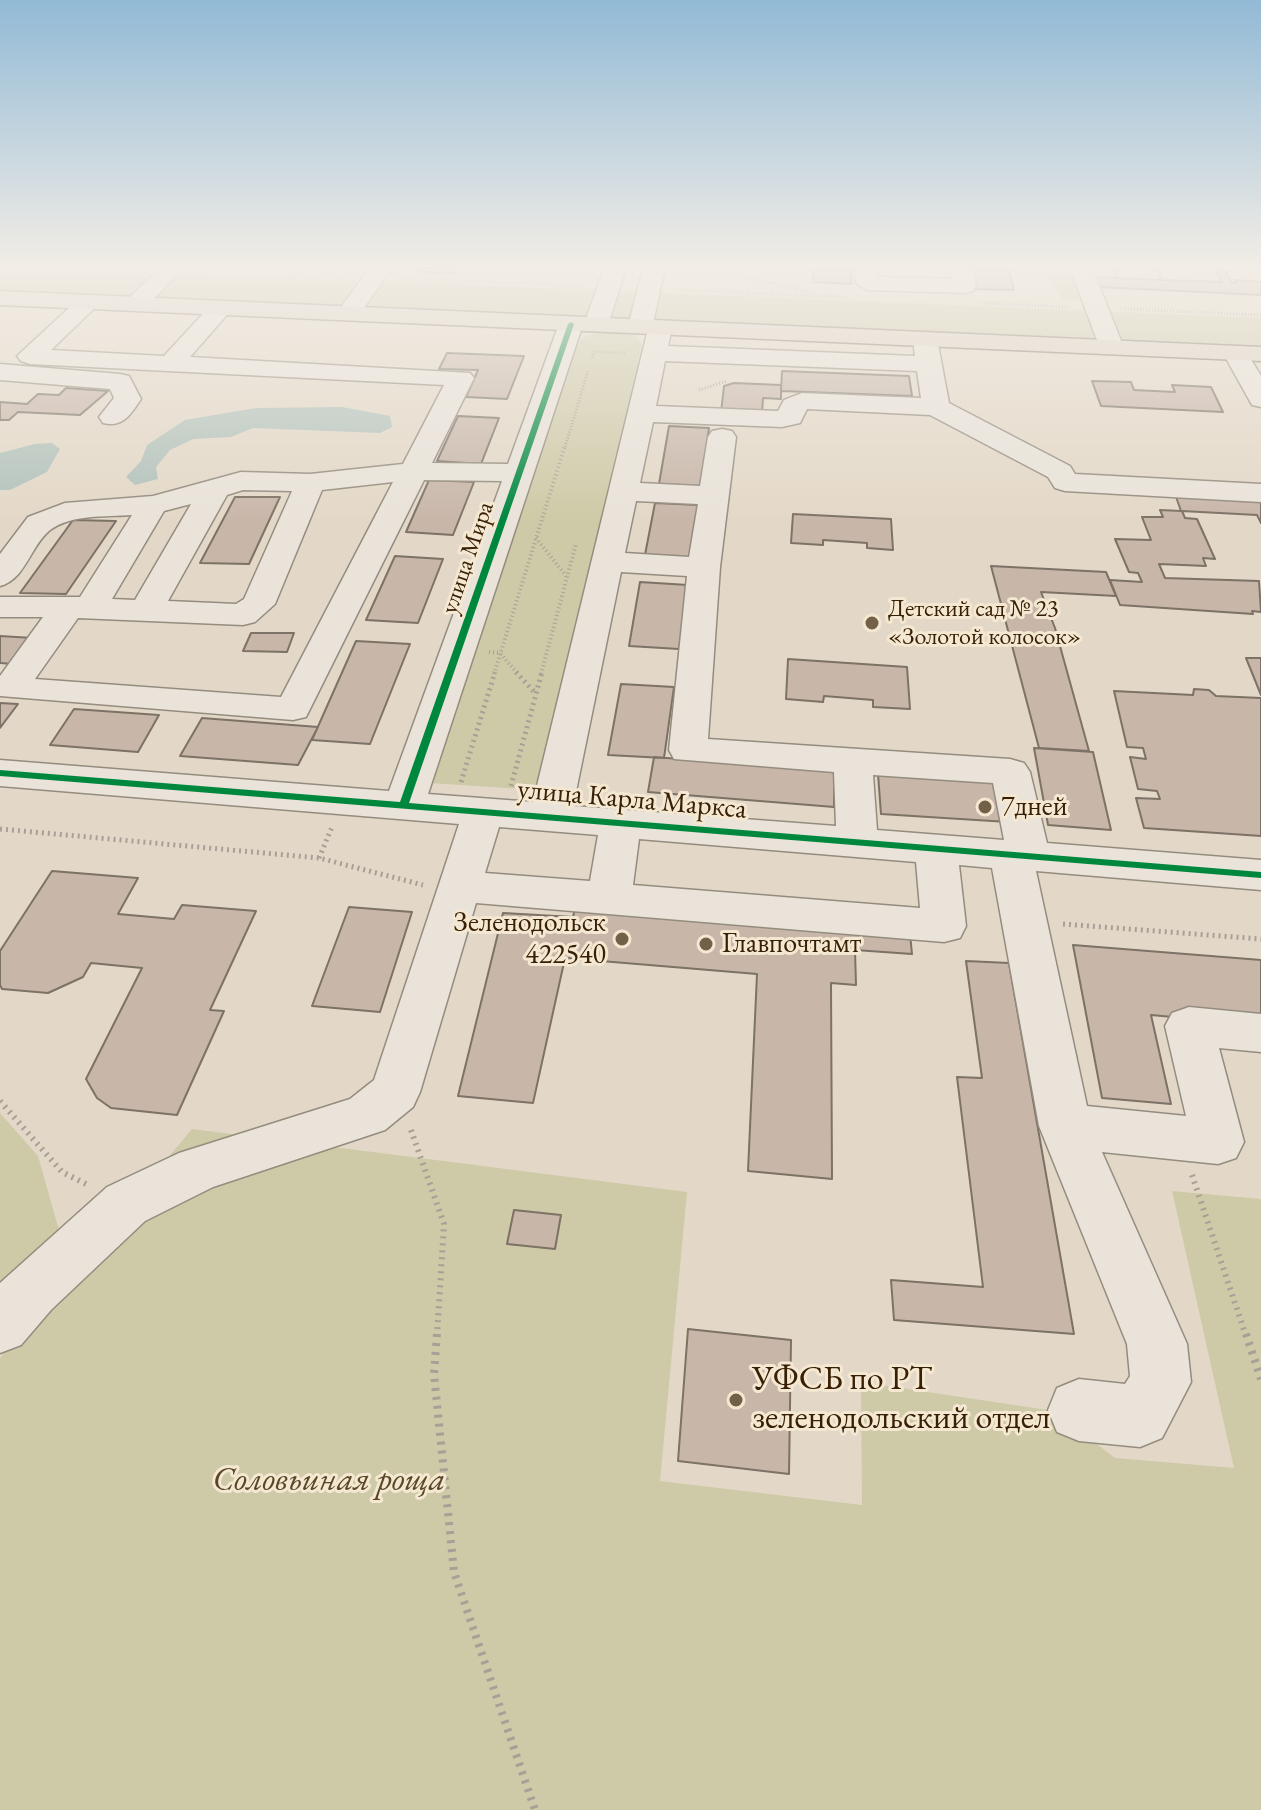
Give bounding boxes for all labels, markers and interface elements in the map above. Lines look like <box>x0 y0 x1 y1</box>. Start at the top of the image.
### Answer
street label: улица Мира <box>435 498 501 618</box>
place label: Детский сад № 23 «Золотой колосок» <box>888 595 1081 651</box>
marker: Детский сад № 23 «Золотой колосок» <box>863 614 881 632</box>
street label: улица Карла Маркса <box>516 773 748 827</box>
place label: 7дней <box>1001 790 1067 824</box>
marker: 7дней <box>976 798 994 816</box>
place label: Зеленодольск 422540 <box>454 906 606 972</box>
place label: Главпочтамт <box>722 927 861 961</box>
marker: Зеленодольск 422540 <box>613 930 631 948</box>
marker: Главпочтамт <box>697 935 715 953</box>
place label: УФСБ по РТ зеленодольский отдел <box>752 1360 1050 1440</box>
marker: УФСБ по РТ зеленодольский отдел <box>727 1391 745 1409</box>
park label: Соловьиная роща <box>213 1461 445 1501</box>

